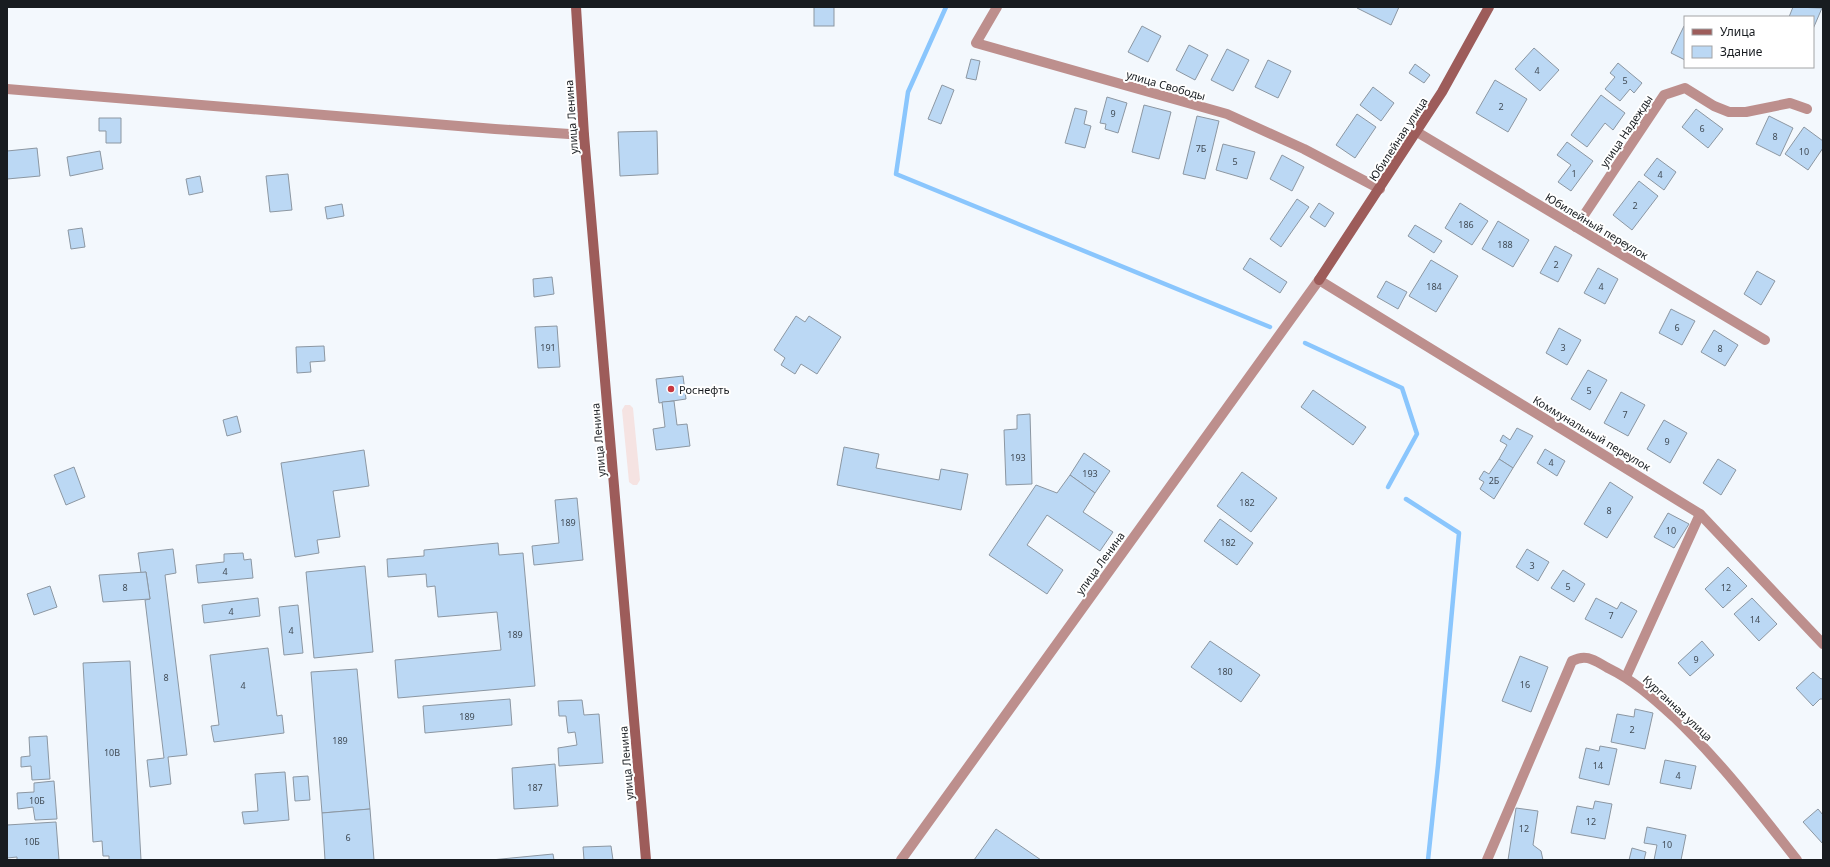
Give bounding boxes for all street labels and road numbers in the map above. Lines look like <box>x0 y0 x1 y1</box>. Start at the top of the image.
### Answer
street label: улица Свободы <box>1125 67 1207 103</box>
street label: улица Ленина <box>561 79 581 155</box>
street label: улица Надежды <box>1596 92 1656 170</box>
street label: Юбилейная улица <box>1365 94 1431 184</box>
street label: Юбилейный переулок <box>1543 189 1651 263</box>
street label: Коммунальный переулок <box>1530 392 1654 474</box>
street label: улица Ленина <box>587 402 609 478</box>
street label: улица Ленина <box>1072 529 1128 597</box>
street label: Курганная улица <box>1640 672 1716 744</box>
street label: улица Ленина <box>615 725 637 801</box>

